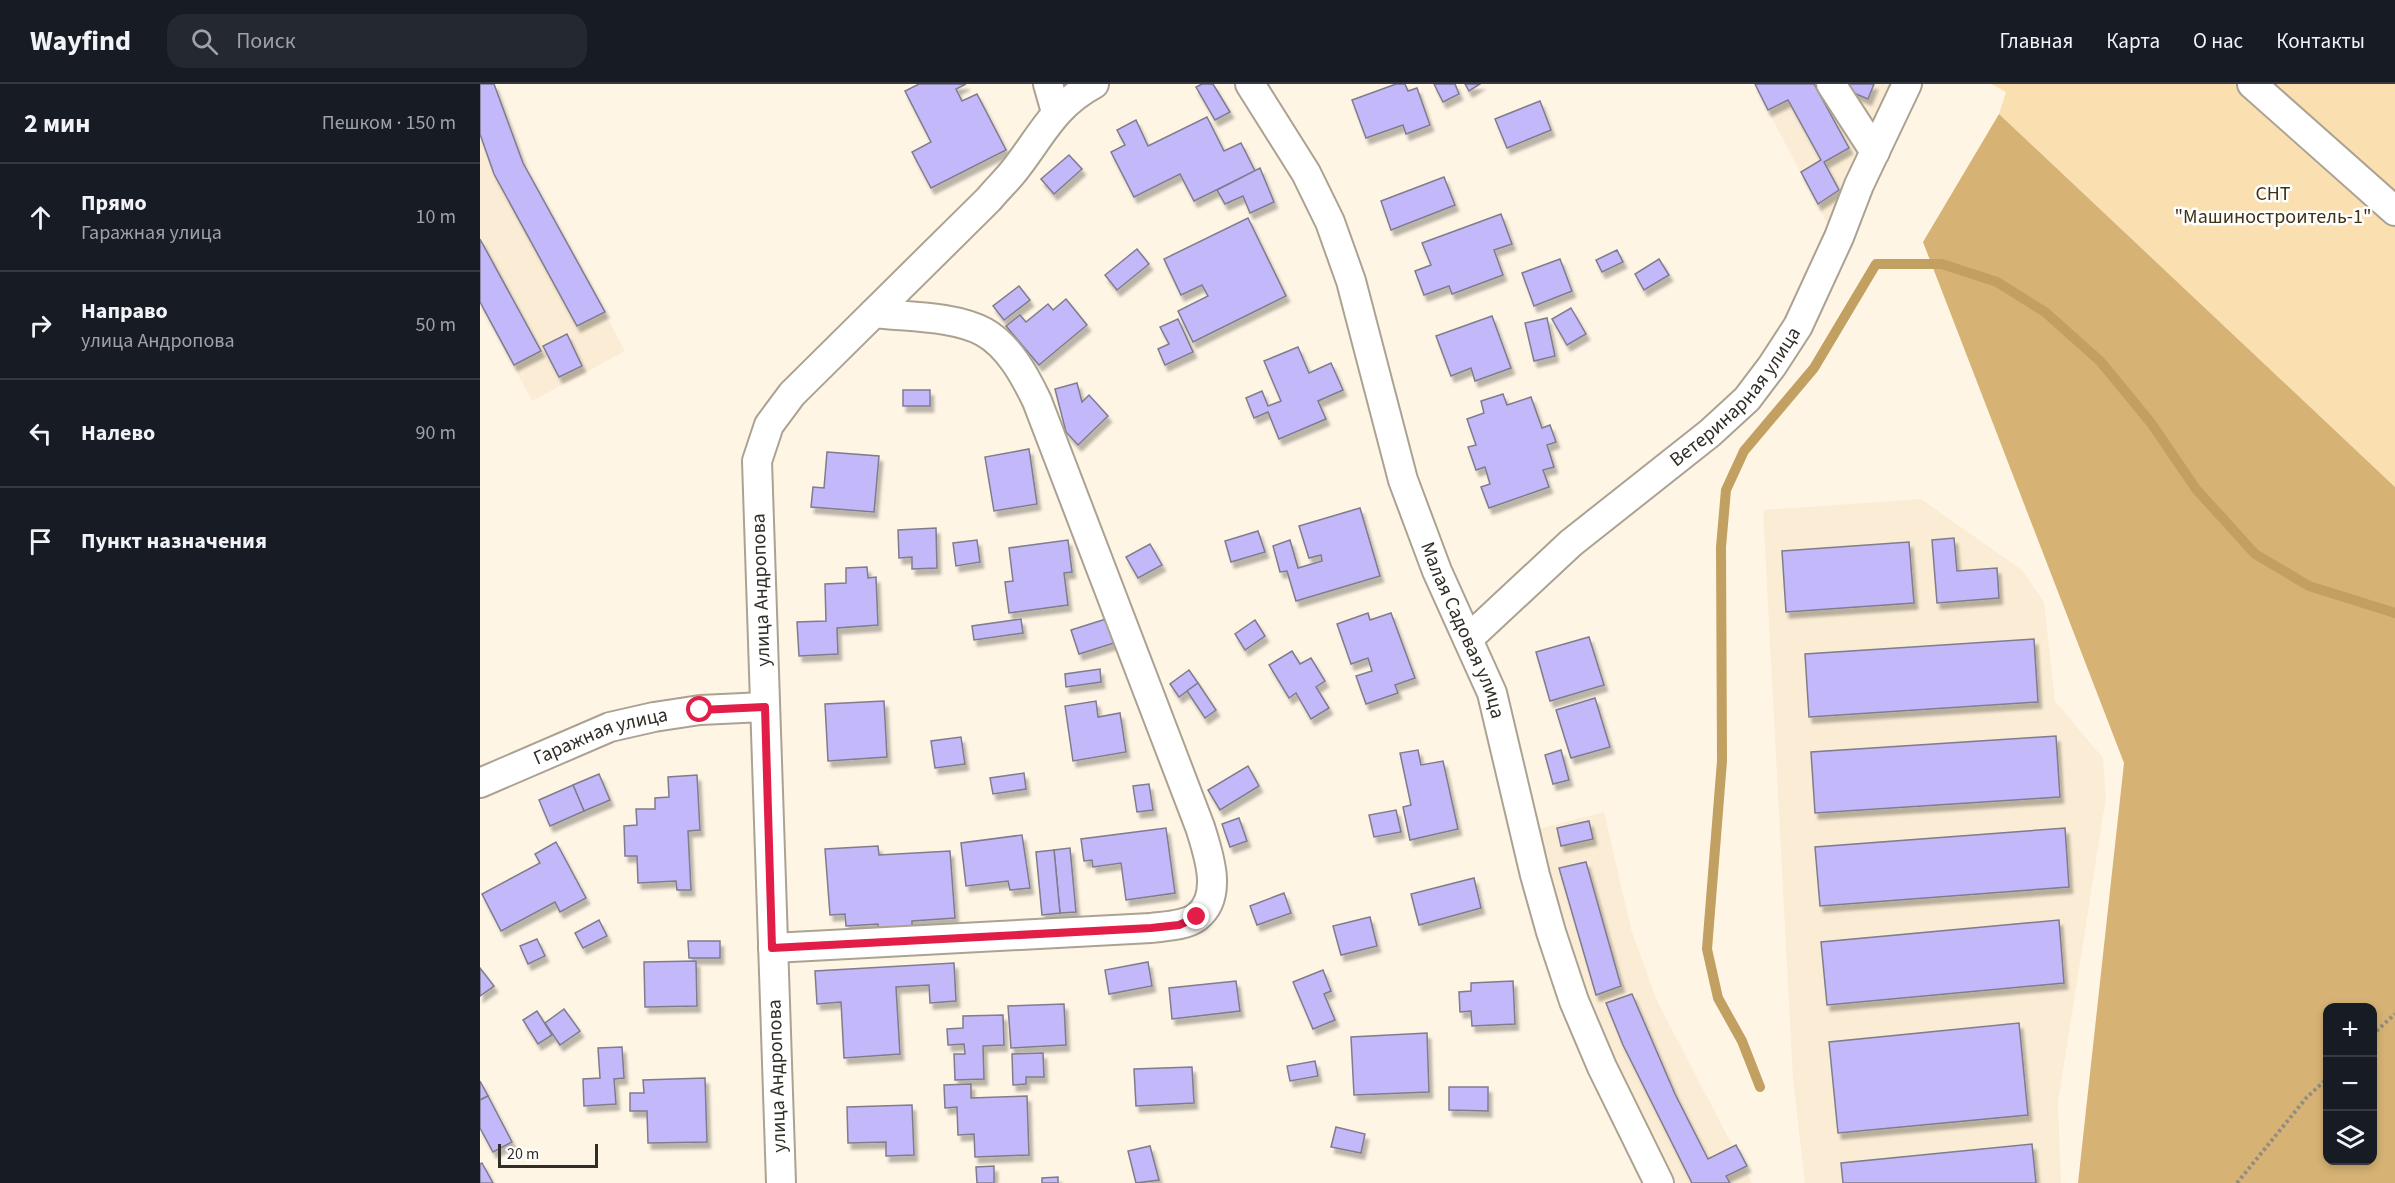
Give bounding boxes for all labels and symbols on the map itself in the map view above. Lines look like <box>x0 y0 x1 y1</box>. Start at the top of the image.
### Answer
park label: СНТ "Машиностроитель-1" <box>2175 180 2371 231</box>
street label: Ветеринарная улица <box>1664 322 1808 474</box>
street label: улица Андропова <box>744 513 778 667</box>
street label: Малая Садовая улица <box>1413 538 1512 721</box>
route start <box>686 696 712 722</box>
street label: Гаражная улица <box>529 701 670 772</box>
route end <box>1183 903 1209 929</box>
street label: улица Андропова <box>760 999 794 1153</box>
scale bar <box>498 1141 598 1168</box>

